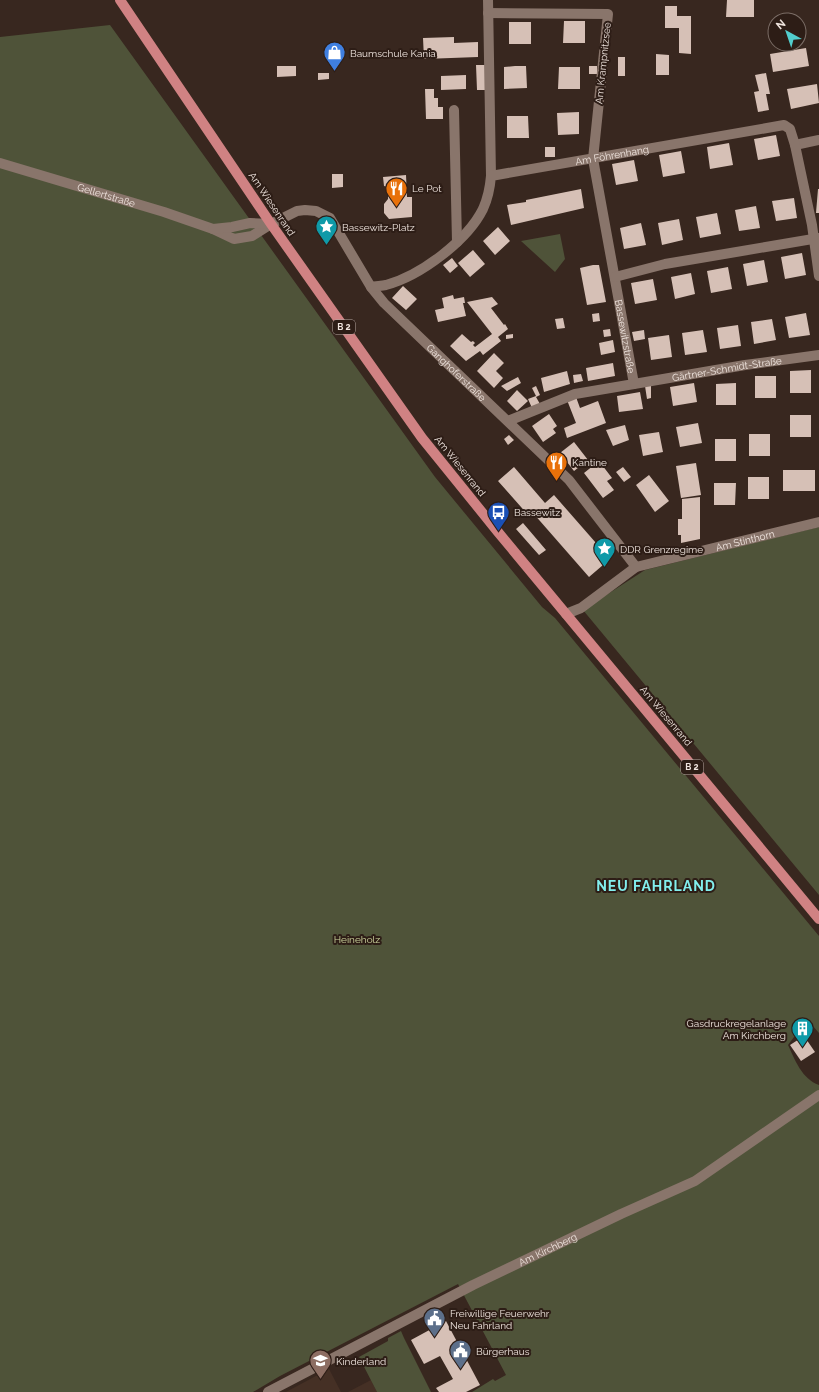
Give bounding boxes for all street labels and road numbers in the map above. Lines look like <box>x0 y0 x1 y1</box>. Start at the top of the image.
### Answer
street label: Am Krampnitzsee <box>593 21 613 104</box>
street label: Am Föhrenhang <box>574 143 650 167</box>
street label: Am Wiesenrand <box>247 170 297 238</box>
street label: Gellertstraße <box>76 181 137 209</box>
street label: Bassewitzstraße <box>613 299 637 374</box>
road number: B 2 <box>333 320 355 334</box>
street label: Ganghoferstraße <box>425 342 488 403</box>
street label: Gärtner-Schmidt-Straße <box>671 355 782 383</box>
street label: Am Wiesenrand <box>432 434 488 498</box>
street label: Am Stinthorn <box>714 528 776 553</box>
street label: Am Wiesenrand <box>638 684 694 748</box>
road number: B 2 <box>681 760 703 774</box>
street label: Am Kirchberg <box>517 1231 579 1268</box>

